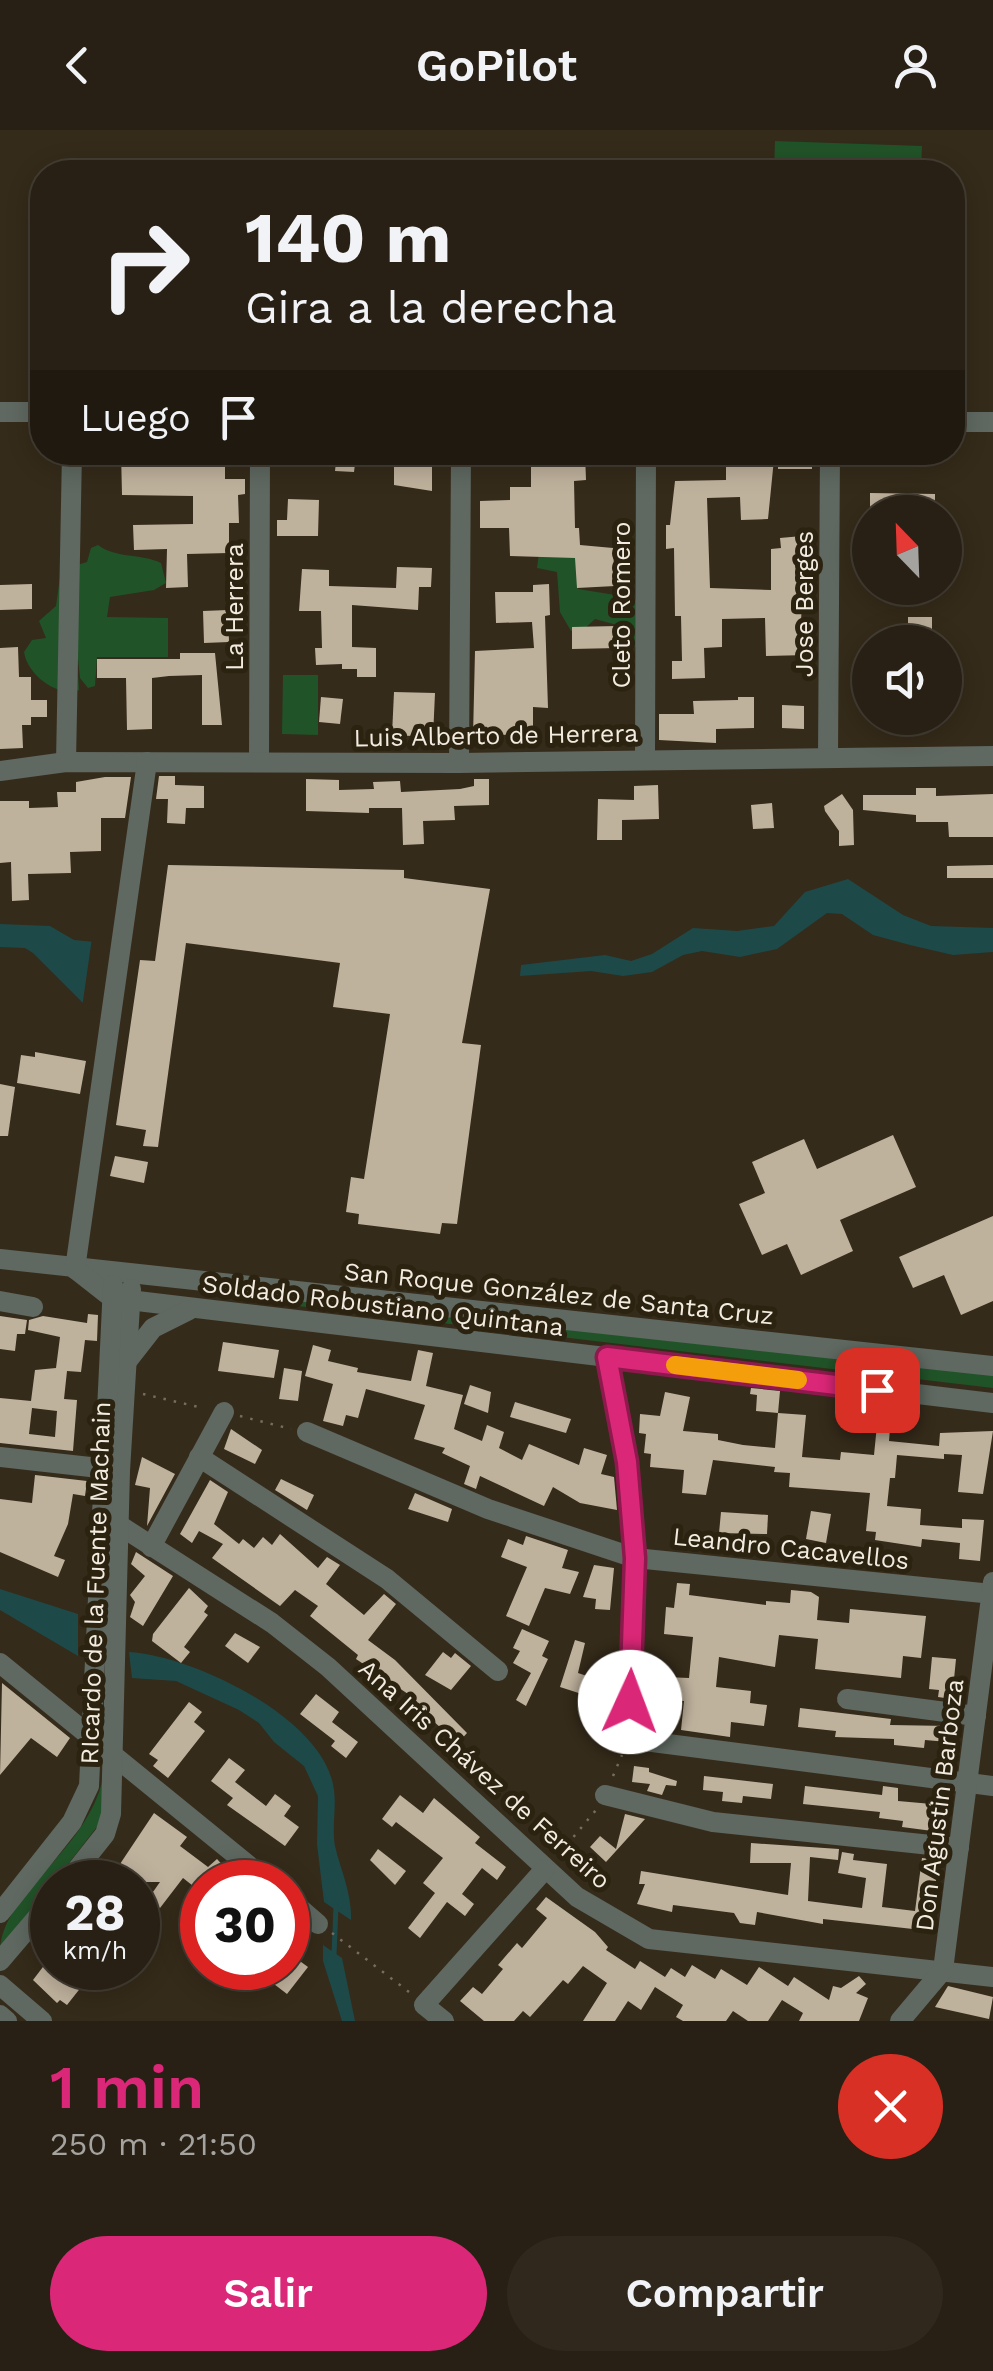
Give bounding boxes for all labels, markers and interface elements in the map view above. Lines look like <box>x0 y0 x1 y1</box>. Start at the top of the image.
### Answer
icon: back <box>50 38 105 93</box>
icon: person <box>888 38 943 93</box>
text: GoPilot <box>416 39 577 92</box>
text: 140 m <box>245 197 451 279</box>
icon: right <box>80 200 210 330</box>
text: Gira a la derecha <box>245 281 617 334</box>
icon: arrive <box>211 390 266 445</box>
text: Luego <box>80 396 191 440</box>
north arrow <box>852 495 962 605</box>
map controls <box>852 495 962 735</box>
street label: Cleto Romero <box>607 521 636 689</box>
street label: Jose Berges <box>790 531 819 677</box>
street label: La Herrera <box>220 543 249 671</box>
button: sound <box>852 625 962 735</box>
street label: Luis Alberto de Herrera <box>353 719 639 752</box>
street label: San Roque González de Santa Cruz <box>343 1257 775 1330</box>
street label: Soldado Robustiano Quintana <box>201 1269 565 1342</box>
pin <box>835 1348 920 1433</box>
icon: arrive <box>850 1363 905 1418</box>
street label: RIcardo de la Fuente Machain <box>75 1401 116 1765</box>
street label: Leandro Cacavellos <box>671 1522 911 1575</box>
position arrow <box>578 1650 682 1754</box>
street label: Ana Iris Chávez de Ferreiro <box>353 1654 616 1895</box>
street label: Don Agustin Barboza <box>910 1677 969 1933</box>
speed limit sign: 30 <box>180 1860 310 1990</box>
text: 28 <box>64 1883 126 1942</box>
text: km/h <box>63 1936 127 1965</box>
text: 1 min <box>50 2052 204 2123</box>
button: close <box>838 2054 943 2159</box>
text: 250 m · 21:50 <box>50 2125 257 2163</box>
button: Salir <box>50 2236 487 2351</box>
button: Compartir <box>507 2236 943 2351</box>

